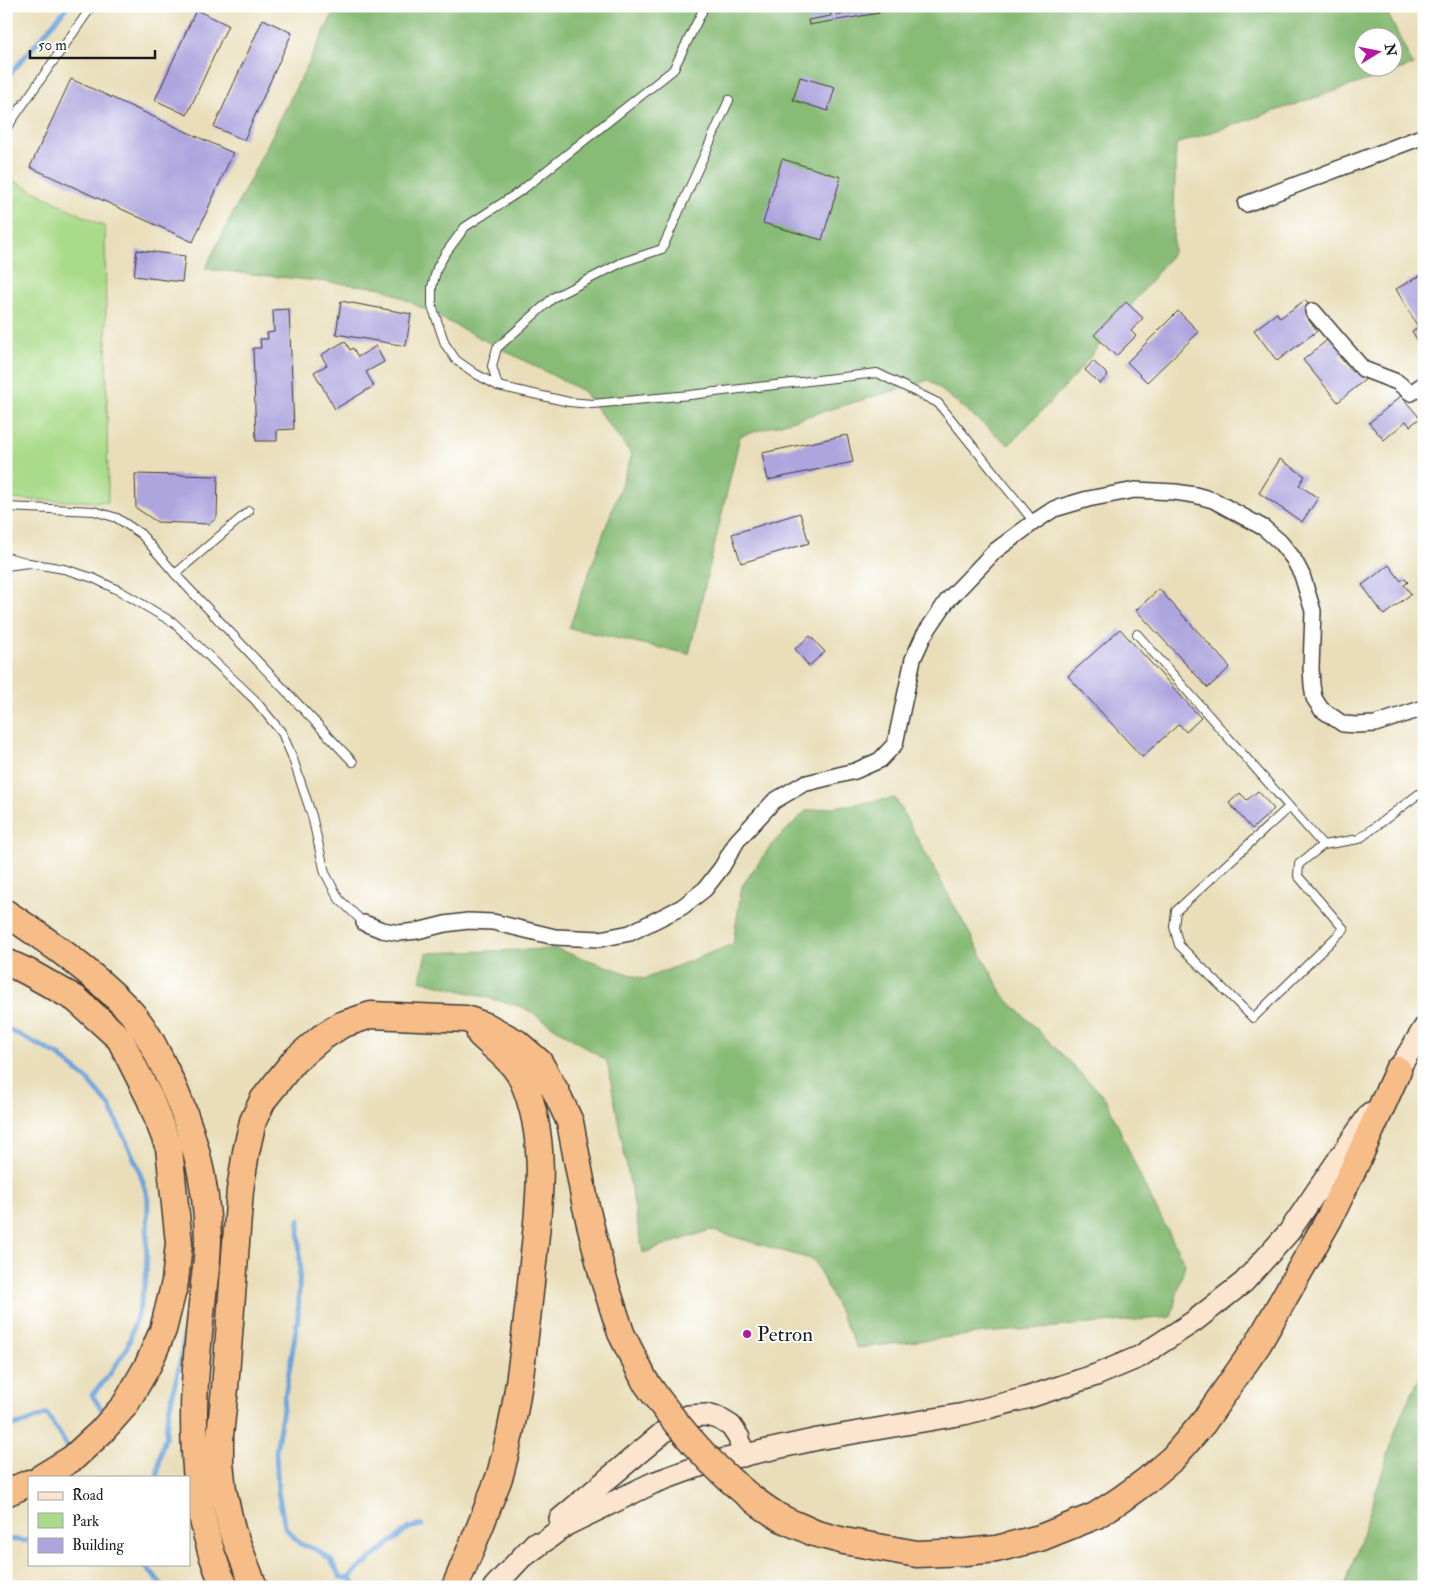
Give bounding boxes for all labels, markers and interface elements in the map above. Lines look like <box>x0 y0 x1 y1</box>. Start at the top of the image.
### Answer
scale bar <box>30 28 155 60</box>
north arrow <box>1352 28 1402 78</box>
text: 50 m <box>38 36 67 55</box>
text: N <box>1381 41 1400 58</box>
place label: Petron <box>757 1321 813 1348</box>
marker: Petron <box>741 1328 753 1340</box>
legend <box>28 1476 190 1566</box>
text: Road <box>72 1486 104 1505</box>
text: Park <box>72 1512 99 1531</box>
text: Building <box>72 1536 124 1555</box>

